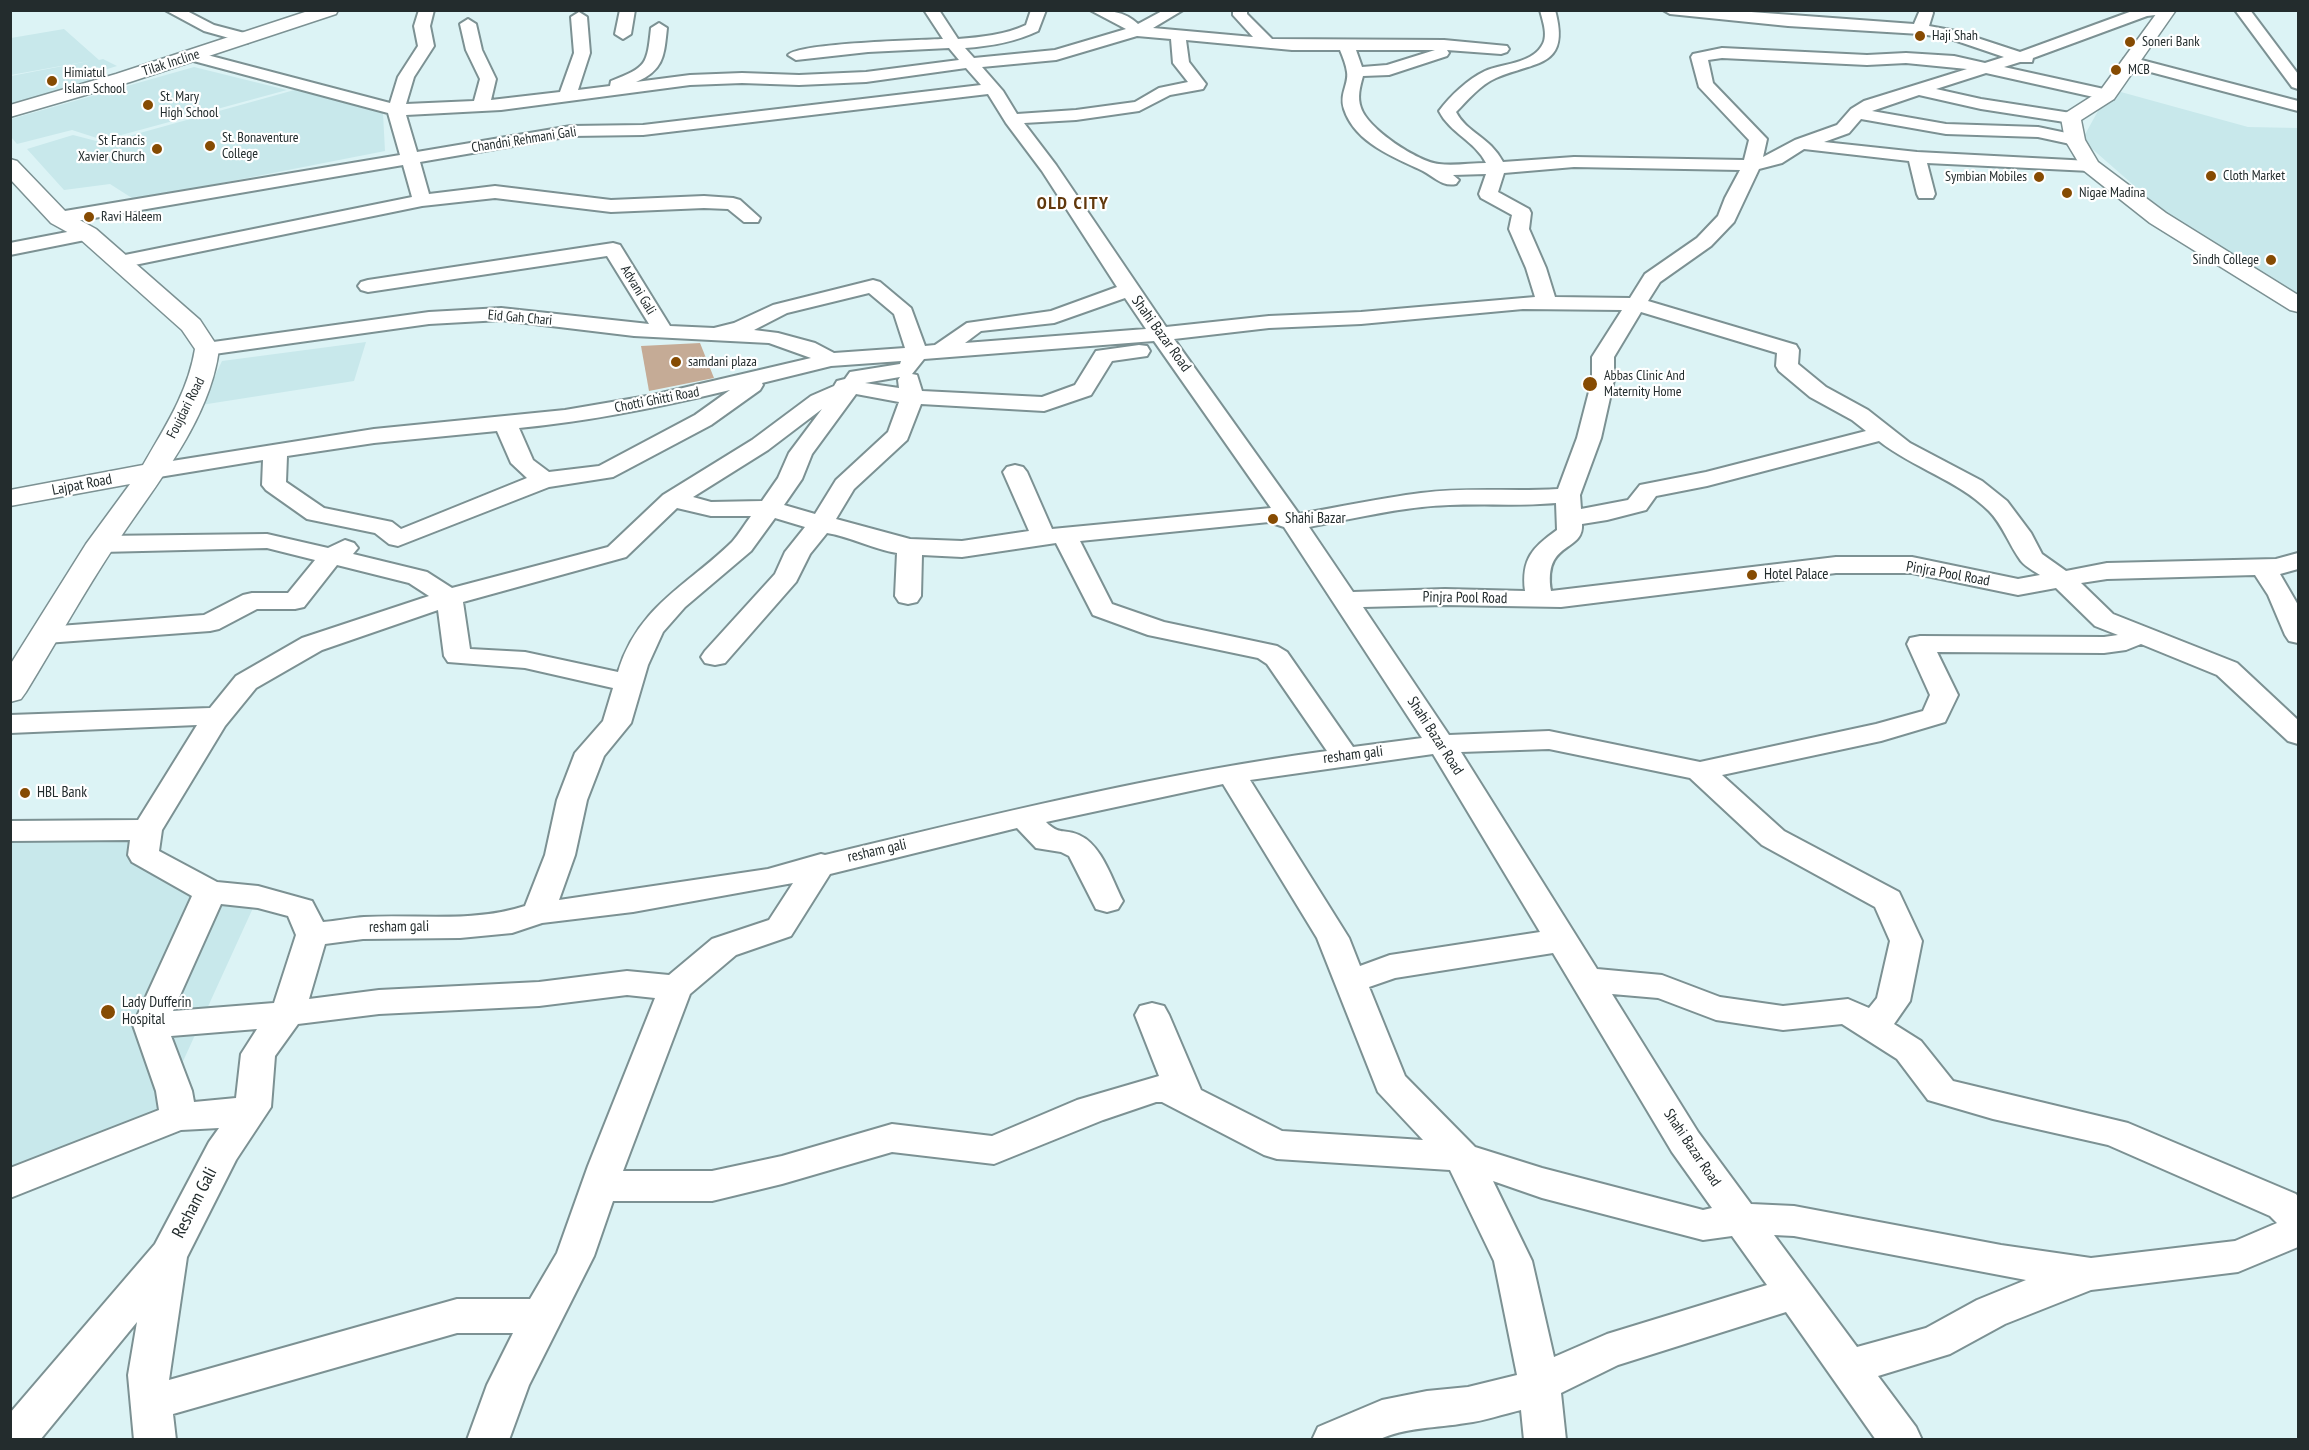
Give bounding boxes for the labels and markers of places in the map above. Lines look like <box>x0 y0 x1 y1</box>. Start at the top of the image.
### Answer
place label: Haji Shah <box>1932 28 1978 44</box>
marker: Haji Shah <box>1913 29 1927 43</box>
place label: Soneri Bank <box>2142 34 2200 50</box>
marker: Soneri Bank <box>2123 35 2137 49</box>
place label: MCB <box>2128 62 2150 78</box>
marker: MCB <box>2109 63 2123 77</box>
place label: Himiatul Islam School <box>64 65 125 98</box>
marker: Himiatul Islam School <box>45 74 59 88</box>
place label: St. Mary High School <box>160 89 218 122</box>
marker: St. Mary High School <box>141 98 155 112</box>
place label: St. Bonaventure College <box>222 130 299 162</box>
place label: St Francis Xavier Church <box>78 133 145 166</box>
marker: St. Bonaventure College <box>203 139 217 153</box>
marker: St Francis Xavier Church <box>150 142 164 156</box>
place label: Cloth Market <box>2223 168 2285 184</box>
place label: Symbian Mobiles <box>1945 169 2027 185</box>
marker: Cloth Market <box>2204 169 2218 183</box>
marker: Symbian Mobiles <box>2032 170 2046 184</box>
place label: Nigae Madina <box>2079 185 2145 201</box>
marker: Nigae Madina <box>2060 186 2074 200</box>
place label: Ravi Haleem <box>101 209 162 225</box>
marker: Ravi Haleem <box>82 210 96 224</box>
place label: Sindh College <box>2193 252 2259 268</box>
marker: Sindh College <box>2264 253 2278 267</box>
place label: samdani plaza <box>688 354 757 370</box>
marker: samdani plaza <box>669 355 683 369</box>
place label: Abbas Clinic And Maternity Home <box>1604 368 1685 400</box>
marker: Abbas Clinic And Maternity Home <box>1581 375 1599 393</box>
place label: Shahi Bazar <box>1285 510 1346 528</box>
marker: Shahi Bazar <box>1266 512 1280 526</box>
place label: Hotel Palace <box>1764 566 1829 584</box>
marker: Hotel Palace <box>1745 568 1759 582</box>
place label: HBL Bank <box>37 784 87 802</box>
marker: HBL Bank <box>18 786 32 800</box>
place label: Lady Dufferin Hospital <box>122 994 191 1029</box>
marker: Lady Dufferin Hospital <box>99 1003 117 1021</box>

